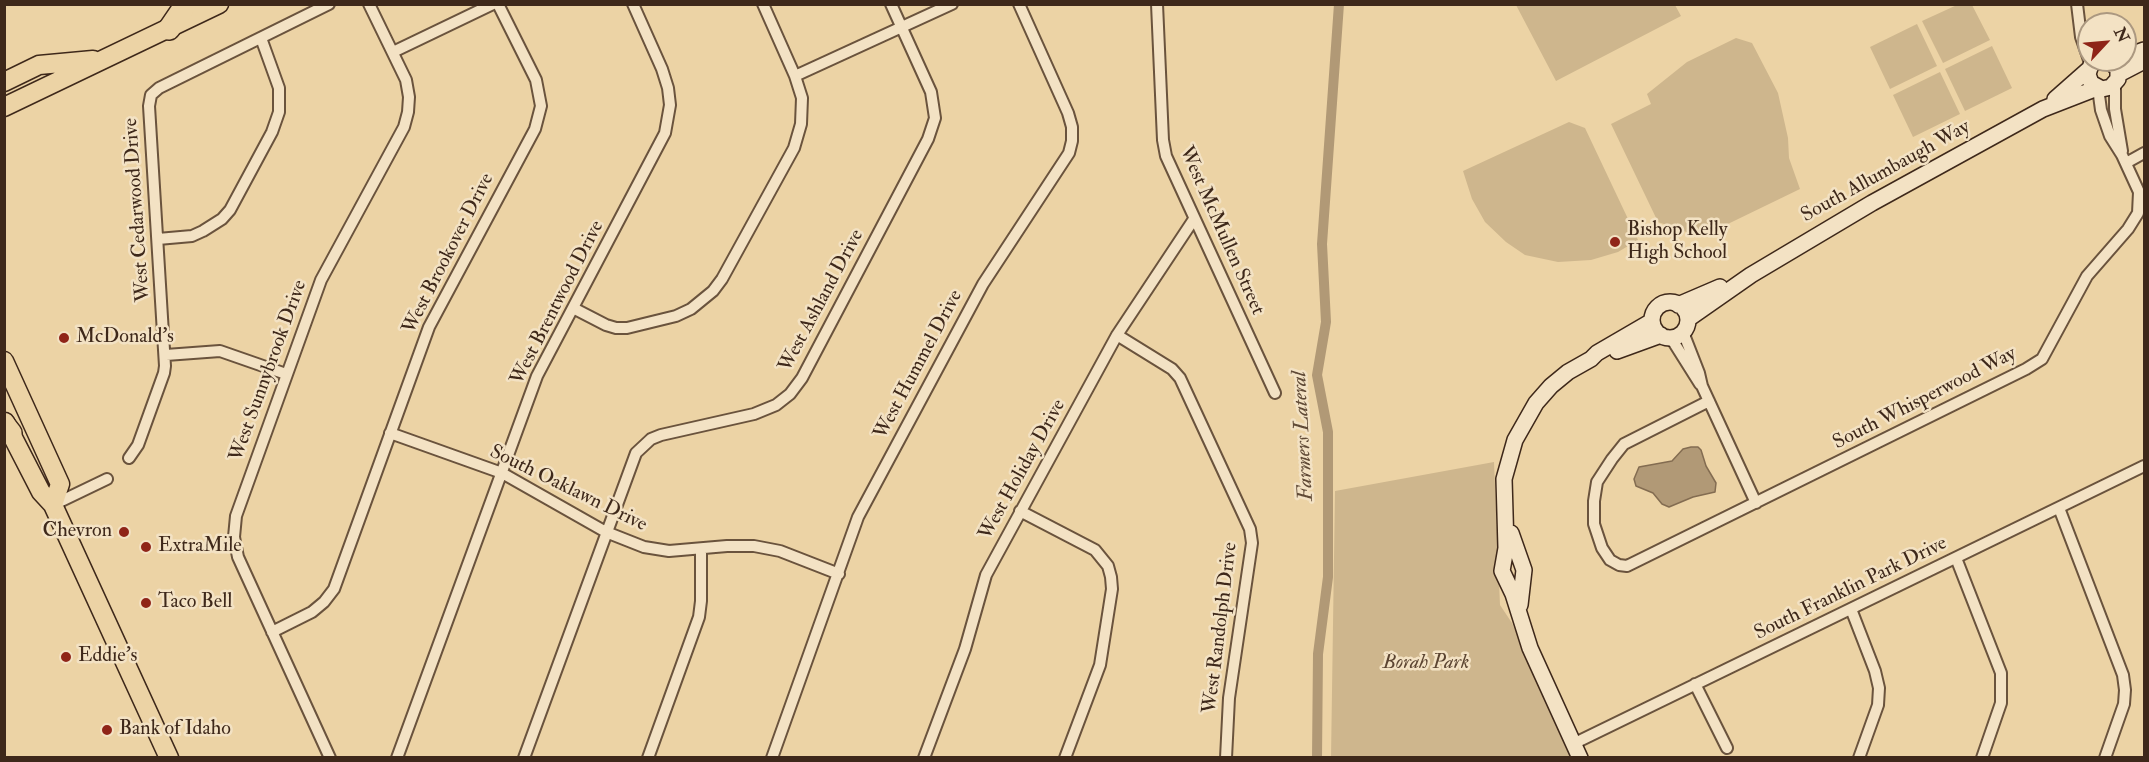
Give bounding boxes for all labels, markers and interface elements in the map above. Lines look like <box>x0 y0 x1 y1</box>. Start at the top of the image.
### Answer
north arrow <box>2077 12 2137 72</box>
text: N <box>2109 24 2134 46</box>
street label: South Allumbaugh Way <box>1797 116 1975 228</box>
street label: West Cedarwood Drive <box>120 117 156 303</box>
street label: West McMullen Street <box>1173 143 1269 319</box>
street label: West Brookover Drive <box>398 170 500 338</box>
street label: West Brentwood Drive <box>506 217 610 389</box>
place label: Bishop Kelly High School <box>1627 219 1728 266</box>
street label: West Ashland Drive <box>774 226 870 376</box>
marker: Bishop Kelly High School <box>1608 235 1622 249</box>
street label: West Sunnybrook Drive <box>225 277 313 465</box>
street label: West Hummel Drive <box>870 286 968 444</box>
place label: McDonald's <box>76 326 174 350</box>
marker: McDonald's <box>57 331 71 345</box>
street label: South Whisperwood Way <box>1829 342 2021 456</box>
water label: Farmers Lateral <box>1288 371 1320 501</box>
street label: West Holiday Drive <box>974 395 1072 545</box>
street label: South Oaklawn Drive <box>485 440 651 538</box>
place label: Chevron <box>43 520 112 544</box>
marker: Chevron <box>117 525 131 539</box>
street label: South Franklin Park Drive <box>1751 532 1951 646</box>
place label: ExtraMile <box>158 535 242 559</box>
marker: ExtraMile <box>139 540 153 554</box>
street label: West Randolph Drive <box>1199 541 1243 715</box>
place label: Taco Bell <box>158 591 232 615</box>
marker: Taco Bell <box>139 596 153 610</box>
place label: Eddie's <box>78 645 137 669</box>
marker: Eddie's <box>59 650 73 664</box>
park label: Borah Park <box>1383 652 1469 676</box>
place label: Bank of Idaho <box>119 718 231 742</box>
marker: Bank of Idaho <box>100 723 114 737</box>

